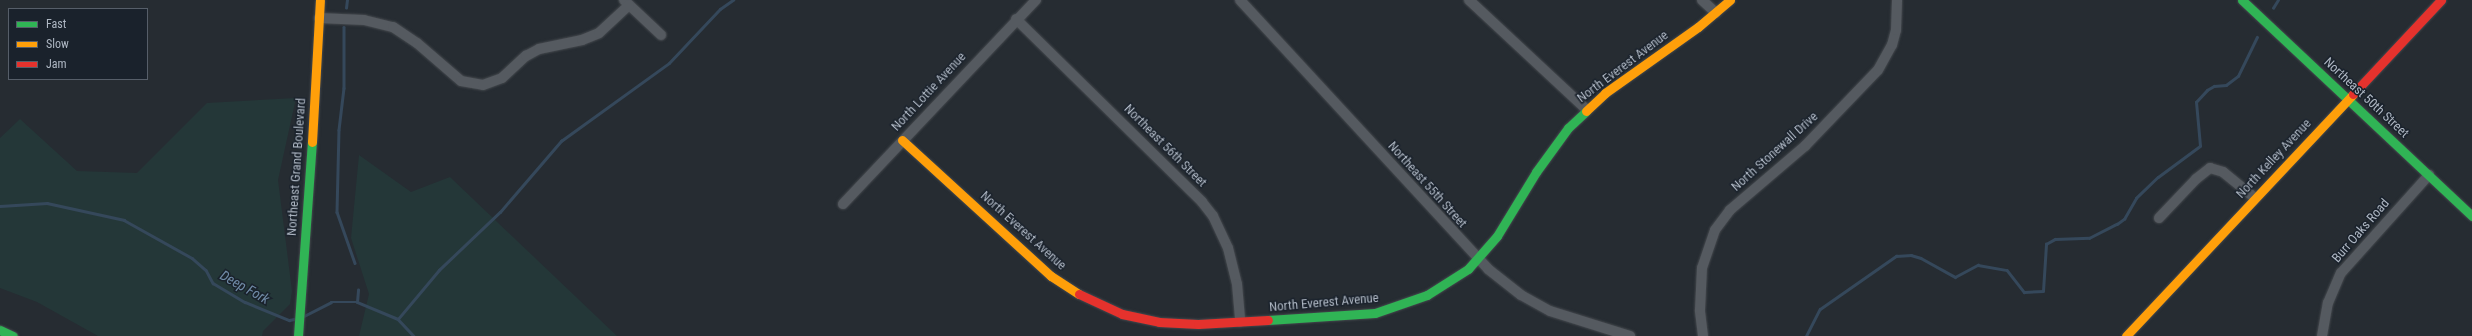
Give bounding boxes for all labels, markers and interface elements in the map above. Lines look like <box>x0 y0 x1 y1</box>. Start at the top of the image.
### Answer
legend <box>8 8 148 80</box>
text: Fast <box>46 17 66 31</box>
street label: North Everest Avenue <box>1574 28 1672 106</box>
text: Slow <box>46 37 69 51</box>
street label: North Lottie Avenue <box>889 49 969 135</box>
street label: Northeast 50th Street <box>2320 55 2412 141</box>
text: Jam <box>46 57 67 71</box>
street label: Northeast Grand Boulevard <box>284 97 310 237</box>
street label: Northeast 56th Street <box>1120 101 1210 191</box>
street label: North Stonewall Drive <box>1729 109 1821 195</box>
street label: North Kelley Avenue <box>2233 116 2315 202</box>
street label: Northeast 55th Street <box>1384 139 1470 231</box>
street label: North Everest Avenue <box>977 188 1069 274</box>
street label: Burr Oaks Road <box>2329 196 2393 266</box>
water label: Deep Fork <box>217 267 273 307</box>
street label: North Everest Avenue <box>1269 290 1379 316</box>

